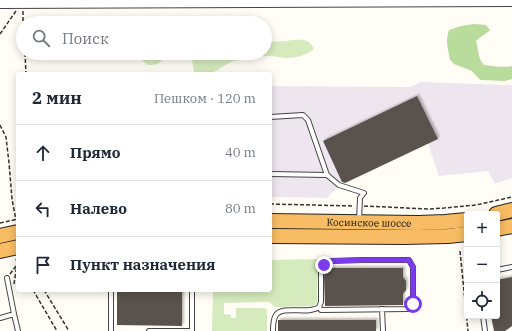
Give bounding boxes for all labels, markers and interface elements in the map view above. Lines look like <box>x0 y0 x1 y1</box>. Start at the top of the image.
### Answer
search box <box>16 16 272 60</box>
icon: search <box>30 27 52 49</box>
text: Поиск <box>62 29 109 48</box>
text: 2 мин <box>32 87 82 109</box>
text: Пешком · 120 m <box>154 90 256 107</box>
icon: ahead <box>32 142 54 164</box>
text: Прямо <box>70 143 121 162</box>
text: 40 m <box>225 144 256 161</box>
icon: left <box>32 198 54 220</box>
text: Налево <box>70 199 127 218</box>
text: 80 m <box>225 200 256 217</box>
map controls <box>464 211 500 319</box>
button: + <box>464 211 500 247</box>
street label: Косинское шоссе <box>326 216 412 230</box>
button: − <box>464 247 500 283</box>
icon: arrive <box>32 254 54 276</box>
text: Пункт назначения <box>70 255 216 274</box>
route end <box>315 256 333 274</box>
button: locate <box>464 283 500 319</box>
route start <box>404 295 422 313</box>

